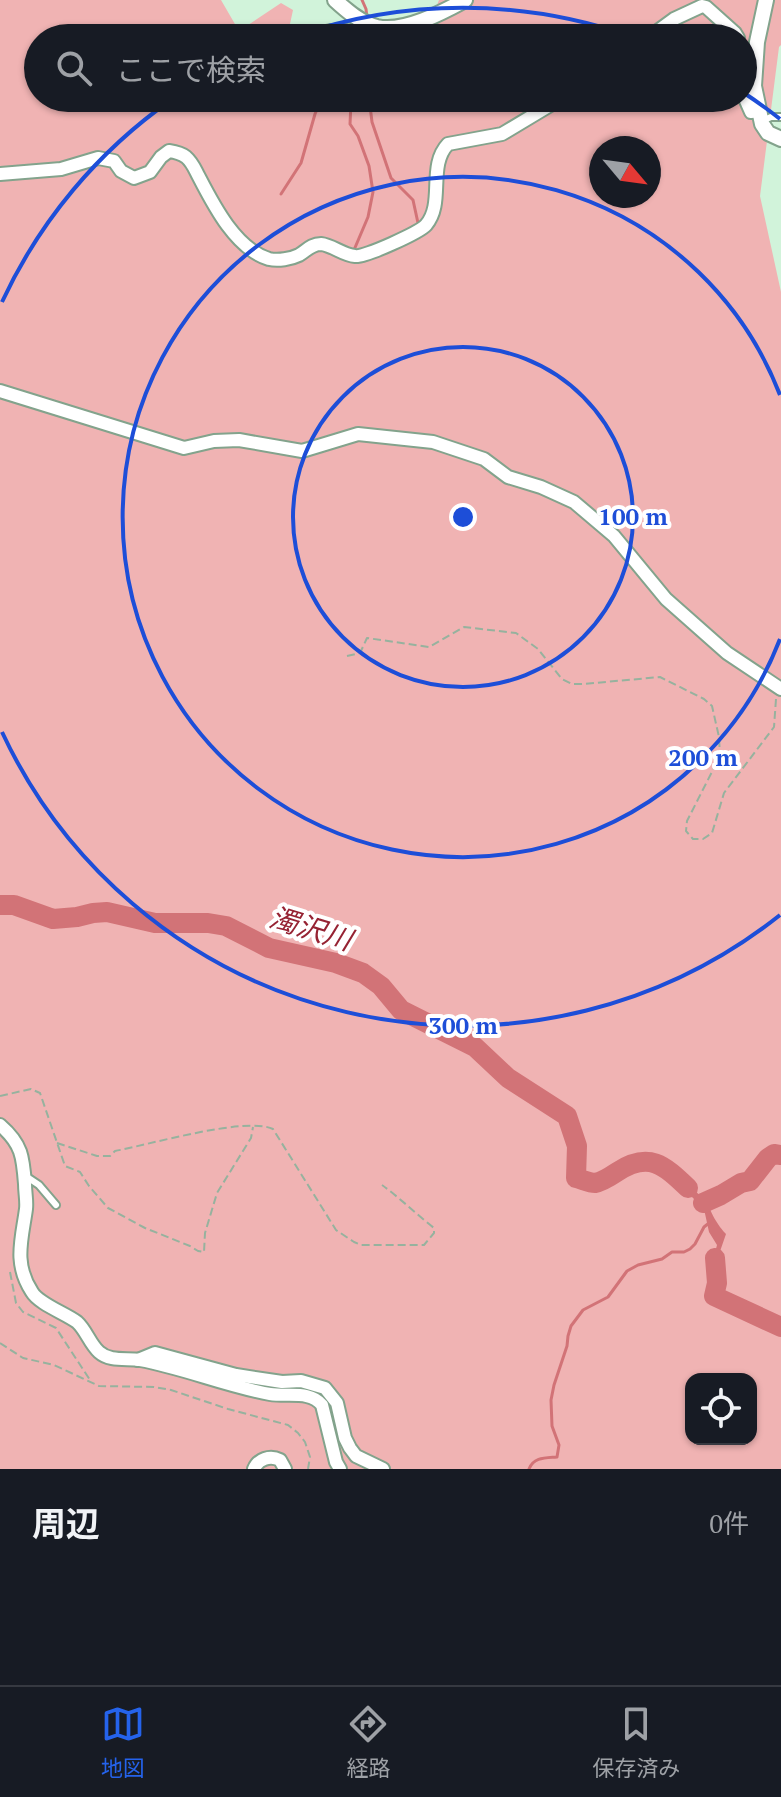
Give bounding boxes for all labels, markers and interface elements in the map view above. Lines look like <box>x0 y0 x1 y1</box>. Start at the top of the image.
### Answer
search box <box>24 24 757 112</box>
icon: search <box>52 46 96 90</box>
text: ここで検索 <box>116 50 266 90</box>
north arrow <box>589 136 661 208</box>
text: 100 m <box>598 500 668 532</box>
centre of rings <box>449 503 477 531</box>
text: 200 m <box>668 741 738 773</box>
water label: 濁沢川 <box>265 898 359 959</box>
text: 300 m <box>428 1009 498 1041</box>
map controls <box>685 1373 757 1445</box>
button: locate <box>685 1373 757 1445</box>
text: 周辺 <box>32 1501 100 1546</box>
text: 0件 <box>709 1506 749 1540</box>
tab: 地図 <box>101 1702 145 1782</box>
tab: 経路 <box>346 1702 390 1782</box>
tab: 保存済み <box>592 1702 680 1782</box>

